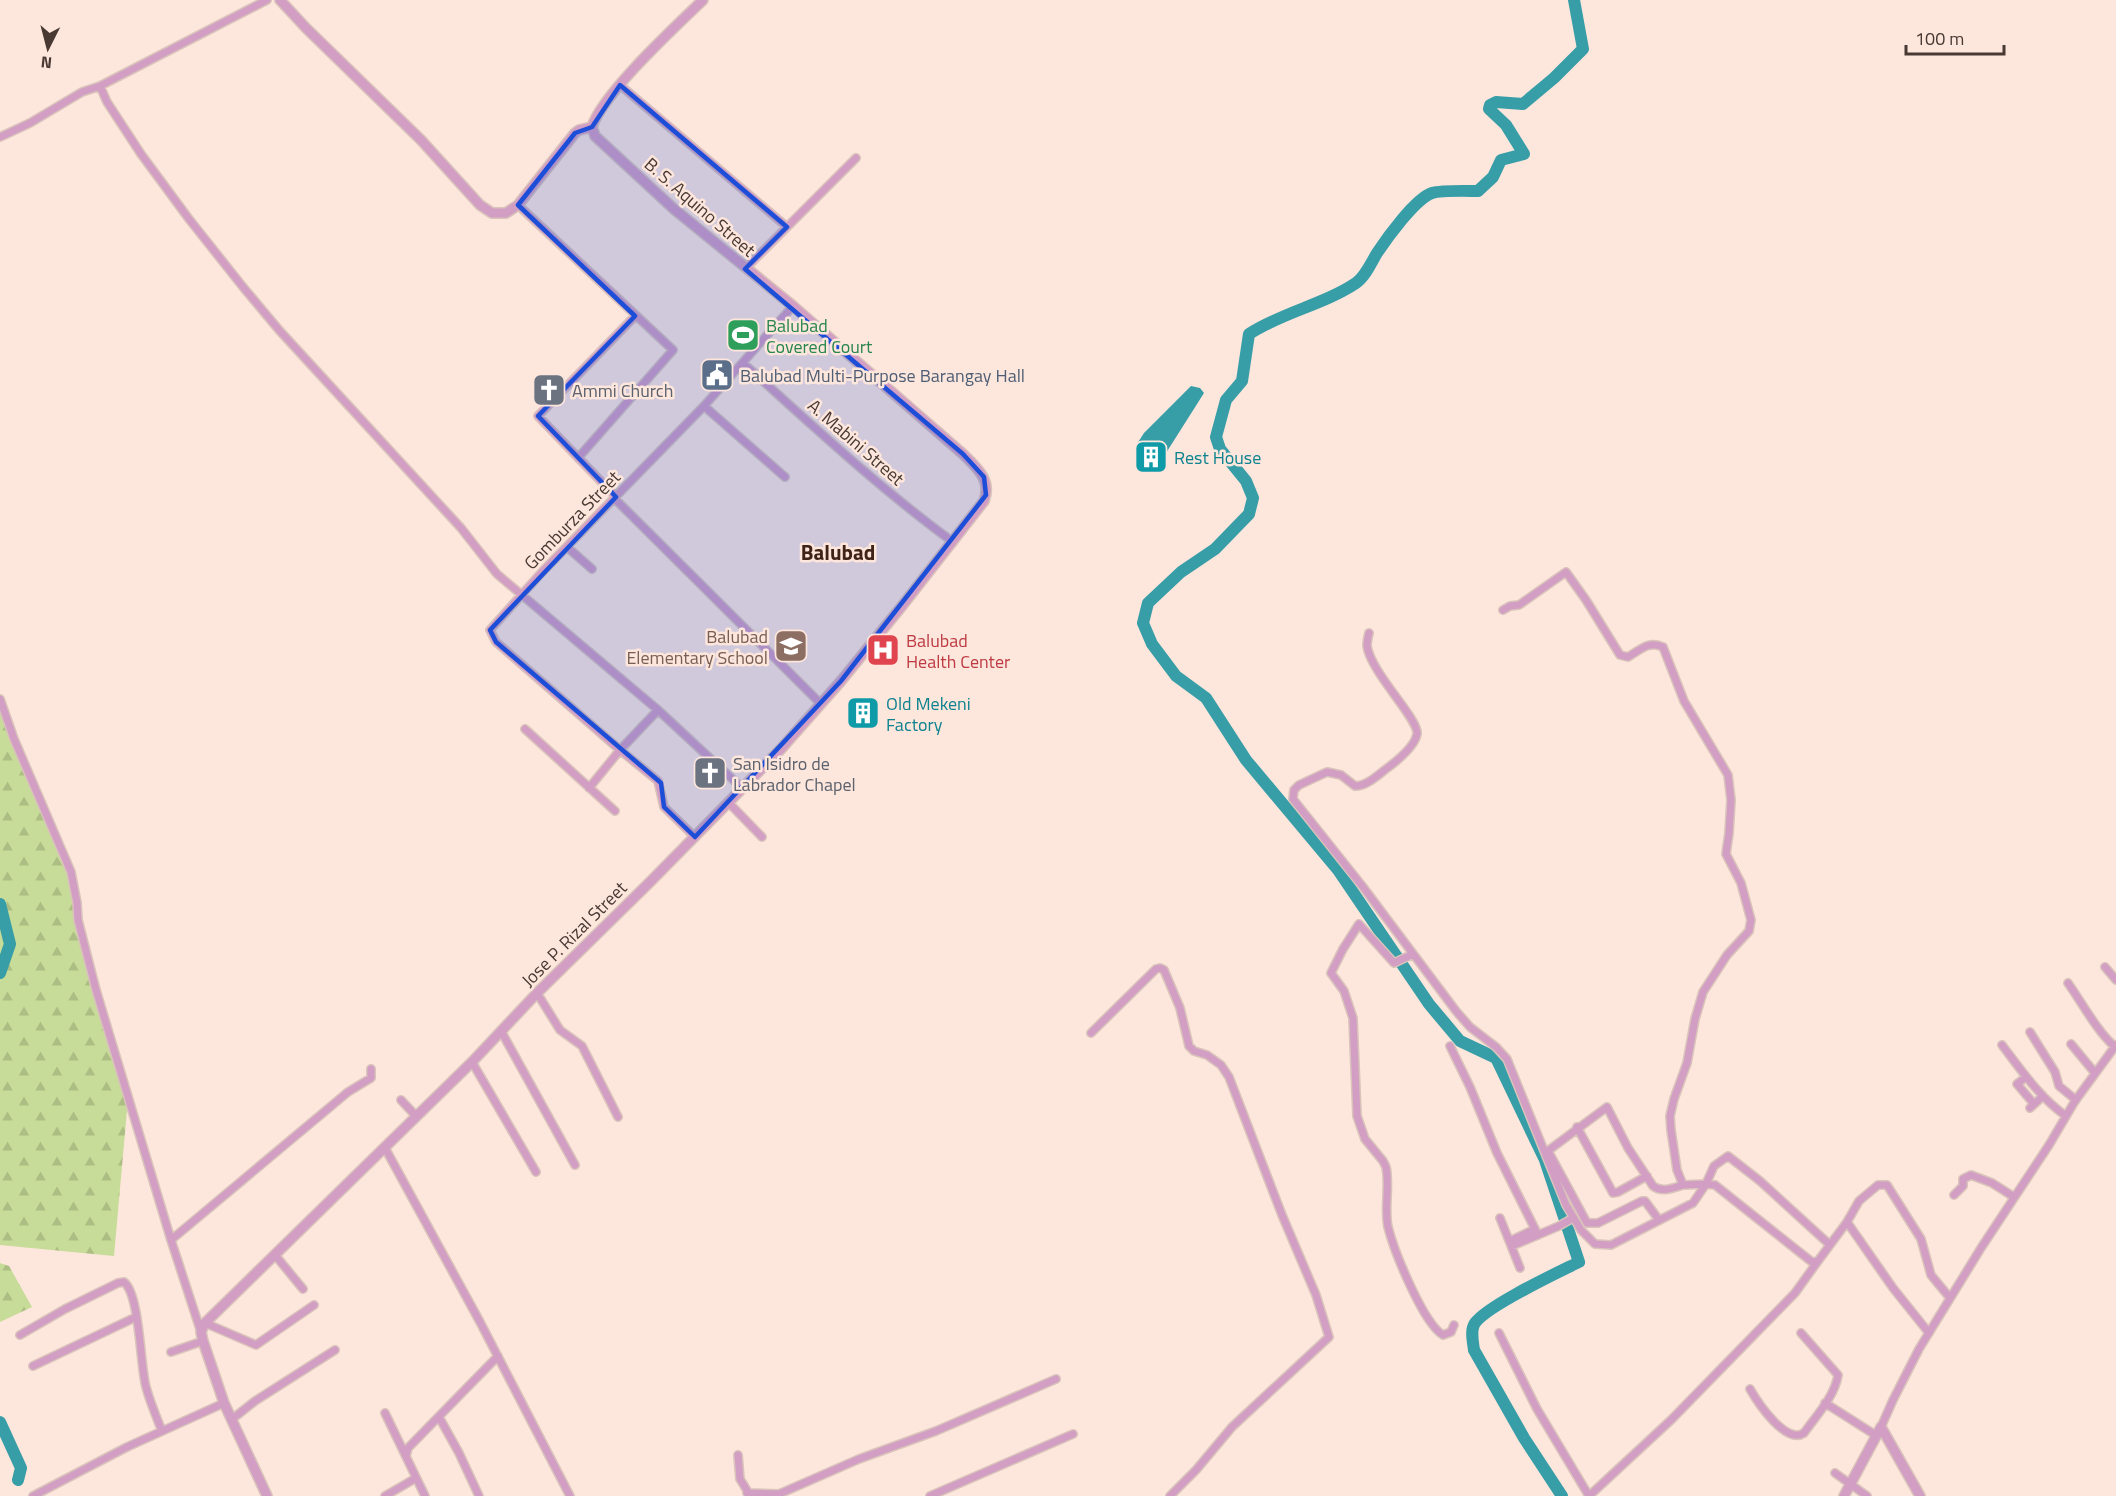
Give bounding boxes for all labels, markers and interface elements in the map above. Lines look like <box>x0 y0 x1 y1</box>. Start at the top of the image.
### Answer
north arrow <box>18 18 78 78</box>
scale bar <box>1906 18 2004 56</box>
text: 100 m <box>1915 25 1964 52</box>
text: N <box>40 50 53 75</box>
street label: B. S. Aquino Street <box>638 151 762 263</box>
place label: Balubad Covered Court <box>766 312 873 360</box>
sports icon: Balubad Covered Court <box>725 317 761 353</box>
public building icon: Balubad Multi-Purpose Barangay Hall <box>699 357 735 393</box>
place label: Balubad Multi-Purpose Barangay Hall <box>740 362 1025 389</box>
church icon: Ammi Church <box>531 372 567 408</box>
place label: Ammi Church <box>572 377 673 404</box>
street label: A. Mabini Street <box>802 392 911 492</box>
building icon: Rest House <box>1133 439 1169 475</box>
place label: Rest House <box>1174 444 1261 471</box>
street label: Gomburza Street <box>518 464 627 576</box>
district label: Balubad <box>801 536 875 568</box>
place label: Balubad Elementary School <box>626 623 768 671</box>
place label: Balubad Health Center <box>906 627 1010 675</box>
school or university icon: Balubad Elementary School <box>773 628 809 664</box>
hospital icon: Balubad Health Center <box>865 632 901 668</box>
place label: Old Mekeni Factory <box>886 690 971 738</box>
building icon: Old Mekeni Factory <box>845 695 881 731</box>
place label: San Isidro de Labrador Chapel <box>733 750 856 798</box>
church icon: San Isidro de Labrador Chapel <box>692 755 728 791</box>
street label: Jose P. Rizal Street <box>515 875 633 993</box>

